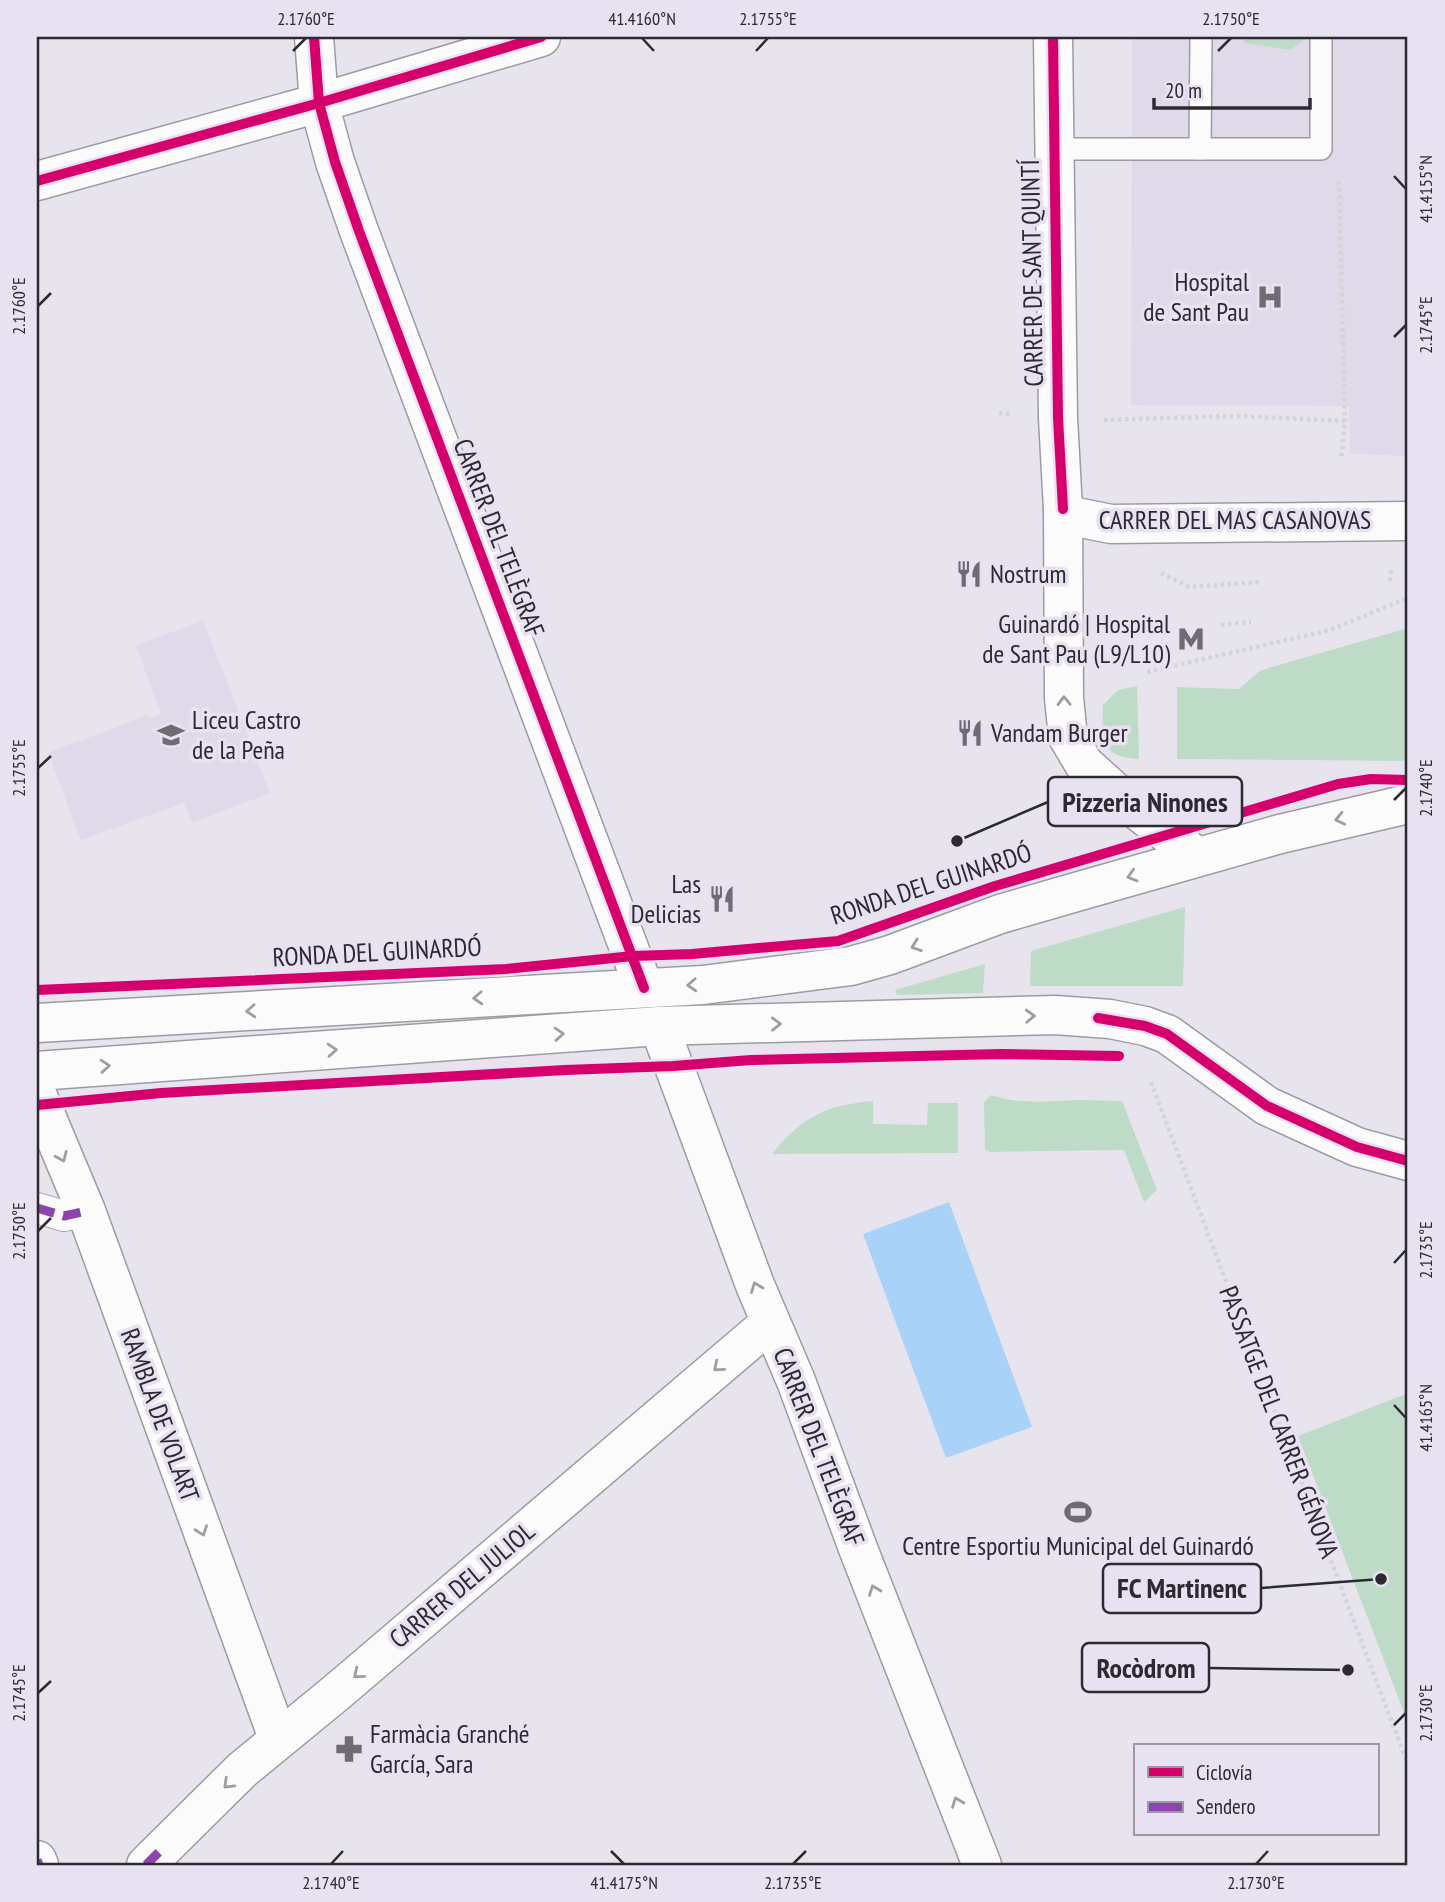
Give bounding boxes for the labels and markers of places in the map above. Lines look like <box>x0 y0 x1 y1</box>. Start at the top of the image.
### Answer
place label: Hospital de Sant Pau <box>1143 265 1249 328</box>
hospital icon: Hospital de Sant Pau <box>1255 282 1285 312</box>
place label: Nostrum <box>990 557 1067 590</box>
restaurant icon: Nostrum <box>954 559 984 589</box>
place label: Guinardó | Hospital de Sant Pau (L9/L10) <box>982 607 1170 670</box>
metro station icon: Guinardó | Hospital de Sant Pau (L9/L10) <box>1176 624 1206 654</box>
place label: Liceu Castro de la Peña <box>192 703 301 766</box>
place label: Vandam Burger <box>990 716 1128 749</box>
restaurant icon: Vandam Burger <box>955 718 985 748</box>
school or university icon: Liceu Castro de la Peña <box>156 720 186 750</box>
callout: Pizzeria Ninones <box>1048 777 1242 826</box>
place label: Las Delicias <box>631 867 701 930</box>
restaurant icon: Las Delicias <box>707 884 737 914</box>
sports icon: Centre Esportiu Municipal del Guinardó <box>1063 1497 1093 1527</box>
place label: Centre Esportiu Municipal del Guinardó <box>902 1529 1254 1562</box>
callout: FC Martinenc <box>1103 1564 1261 1613</box>
callout: Rocòdrom <box>1082 1643 1209 1692</box>
place label: Farmàcia Granché García, Sara <box>370 1717 530 1780</box>
pharmacy icon: Farmàcia Granché García, Sara <box>334 1734 364 1764</box>

